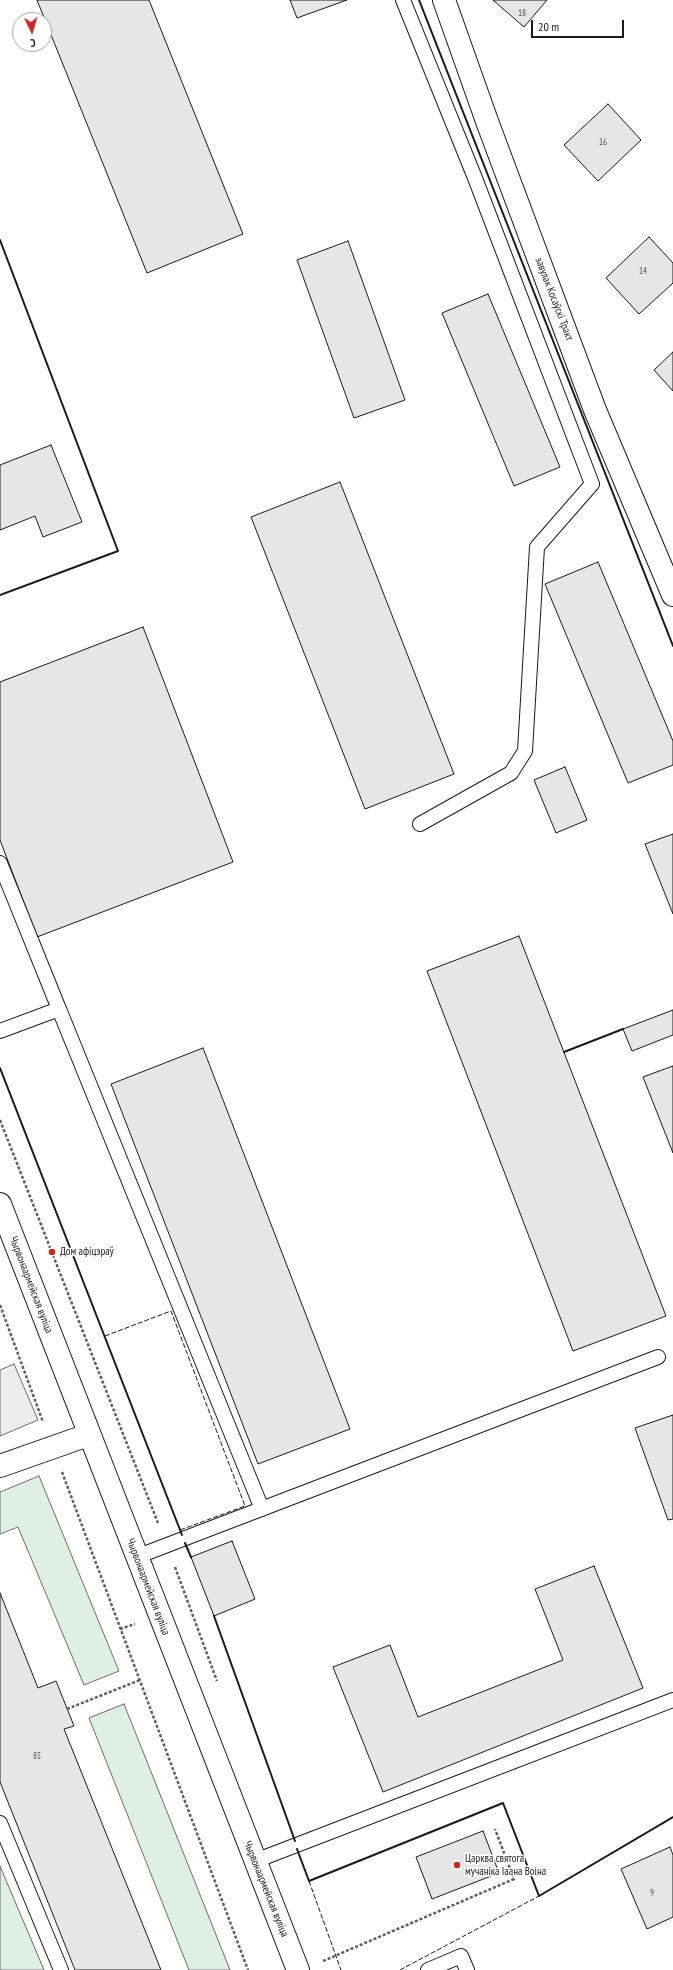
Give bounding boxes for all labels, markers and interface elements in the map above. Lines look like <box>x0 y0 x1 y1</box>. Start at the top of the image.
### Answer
house number: 18 <box>518 8 526 18</box>
north arrow <box>12 12 52 52</box>
scale bar <box>533 12 626 38</box>
text: 20 m <box>538 19 559 34</box>
text: С <box>30 36 36 50</box>
house number: 16 <box>599 137 607 147</box>
street label: завулак Косаўскі Тракт <box>532 256 576 342</box>
house number: 14 <box>639 266 647 276</box>
street label: Чырвонаармейская вуліца <box>6 1235 56 1335</box>
place label: Дом афіцэраў <box>60 1245 114 1259</box>
marker: Дом афіцэраў <box>47 1247 57 1257</box>
street label: Чырвонаармейская вуліца <box>123 1537 173 1637</box>
house number: 85 <box>33 1751 41 1761</box>
street label: Чырвонаармейская вуліца <box>241 1839 291 1939</box>
place label: Царква святога мучаніка Іаана Воіна <box>465 1852 546 1878</box>
marker: Царква святога мучаніка Іаана Воіна <box>452 1860 462 1870</box>
house number: 9 <box>650 1888 654 1898</box>

